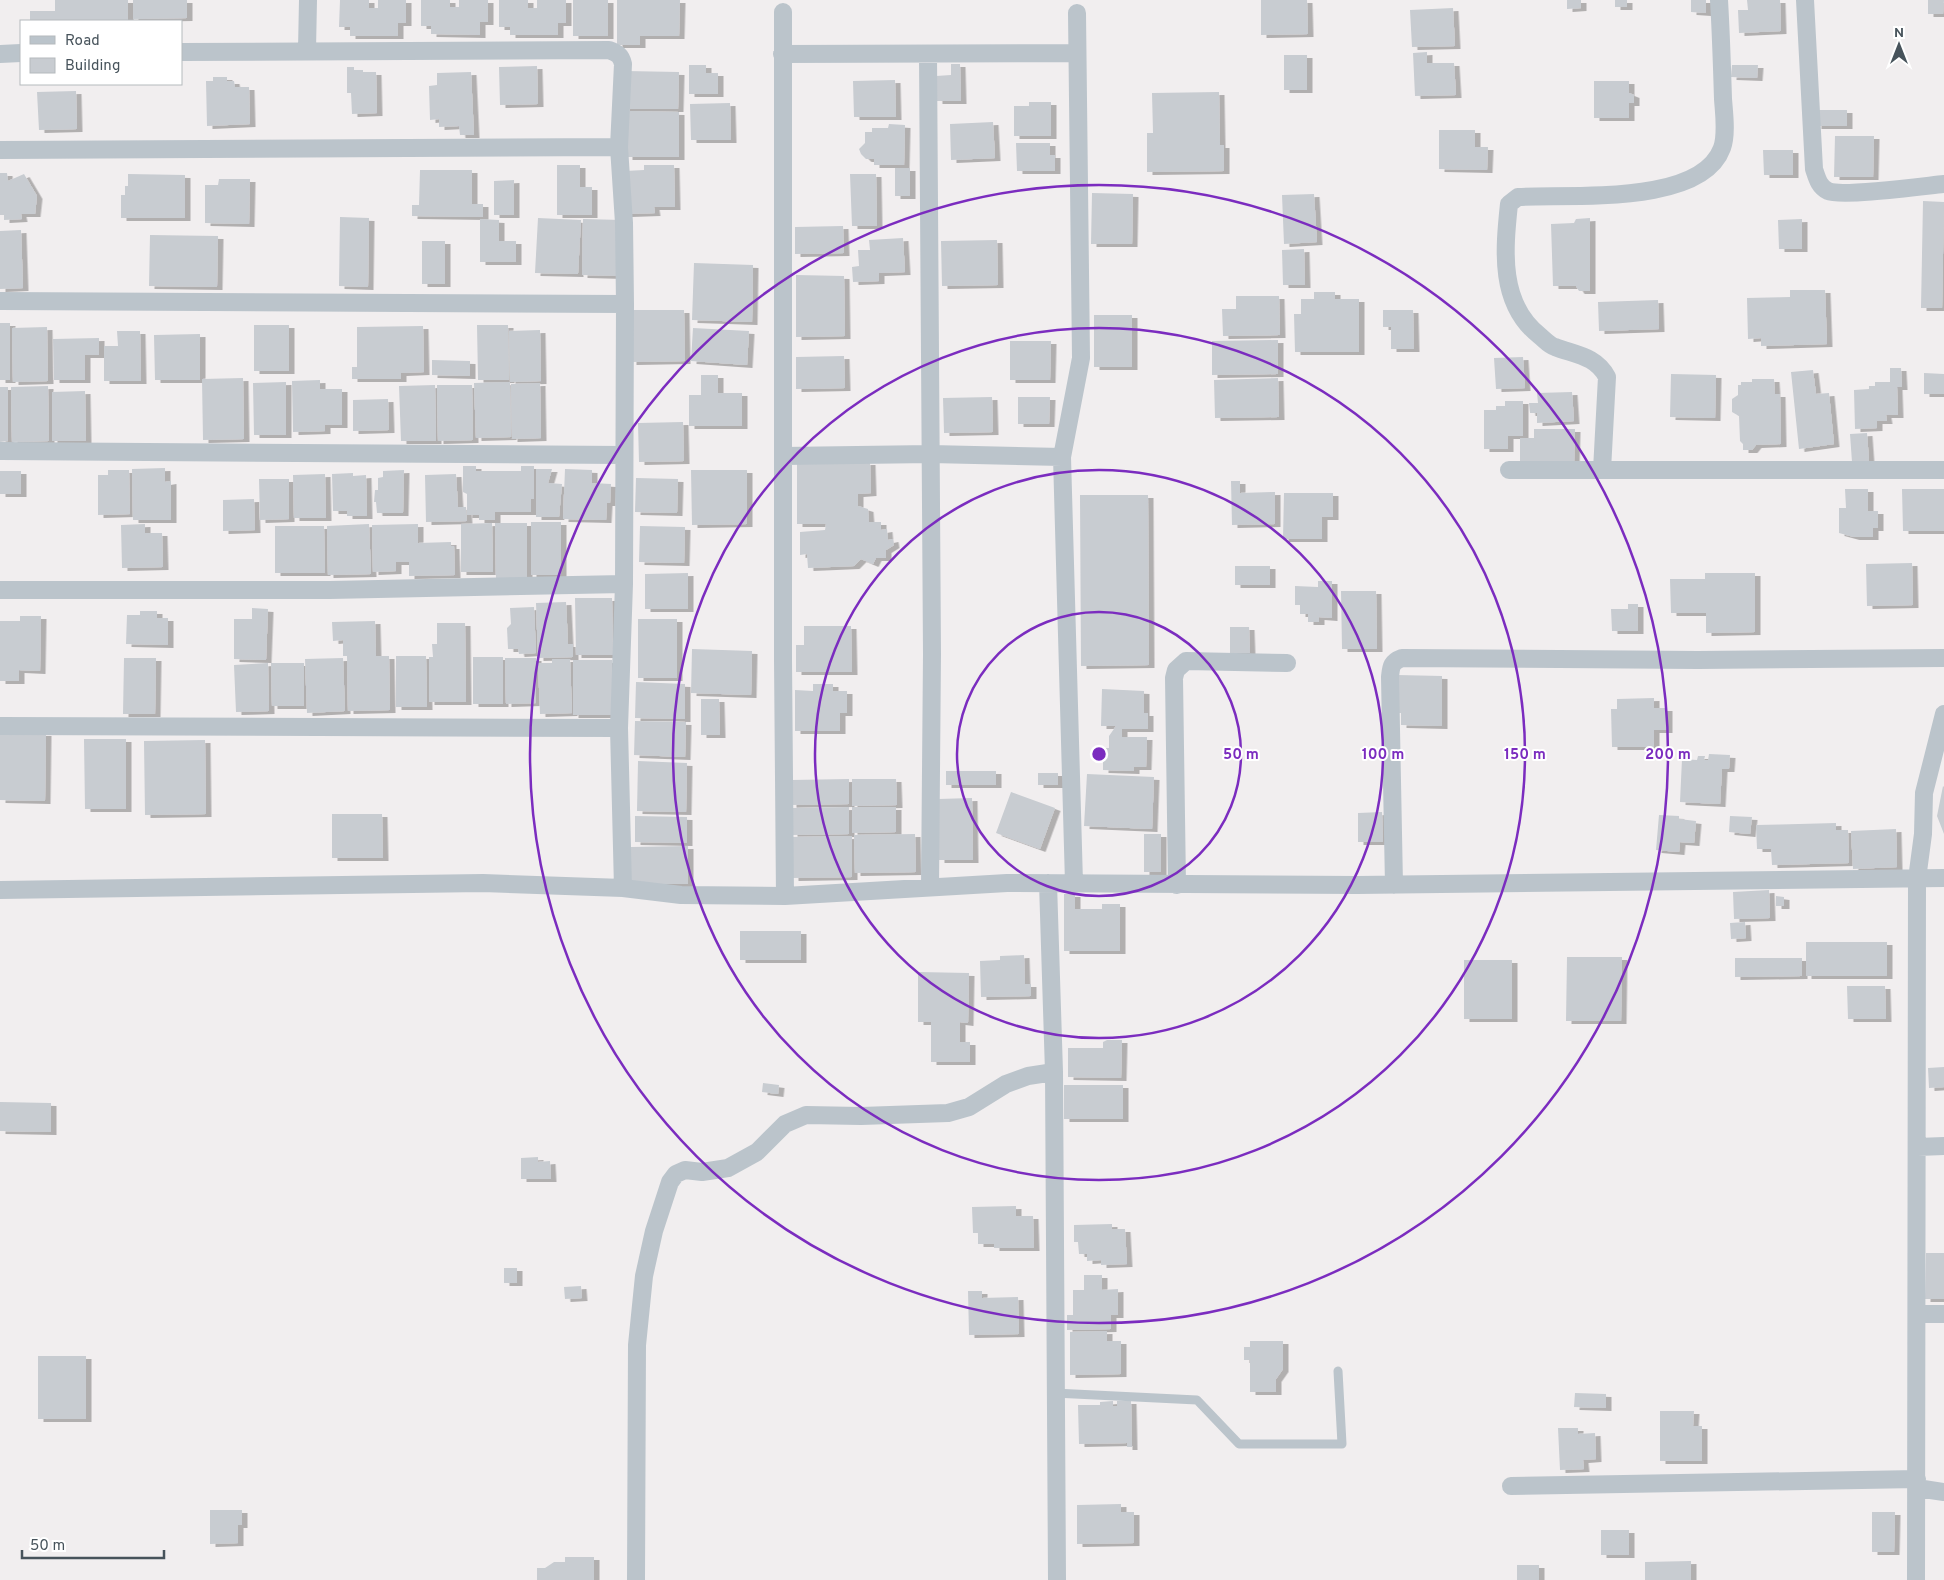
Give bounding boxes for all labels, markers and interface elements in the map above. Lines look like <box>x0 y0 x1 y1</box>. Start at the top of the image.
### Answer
legend <box>20 20 182 85</box>
north arrow <box>1874 20 1924 70</box>
text: N <box>1894 25 1904 42</box>
text: Road <box>65 32 100 51</box>
text: Building <box>65 57 120 76</box>
centre of rings <box>1090 745 1108 763</box>
text: 50 m <box>1223 746 1259 765</box>
text: 100 m <box>1362 746 1404 765</box>
text: 150 m <box>1504 746 1546 765</box>
text: 200 m <box>1645 746 1691 765</box>
scale bar <box>22 1528 165 1560</box>
text: 50 m <box>30 1537 65 1556</box>

